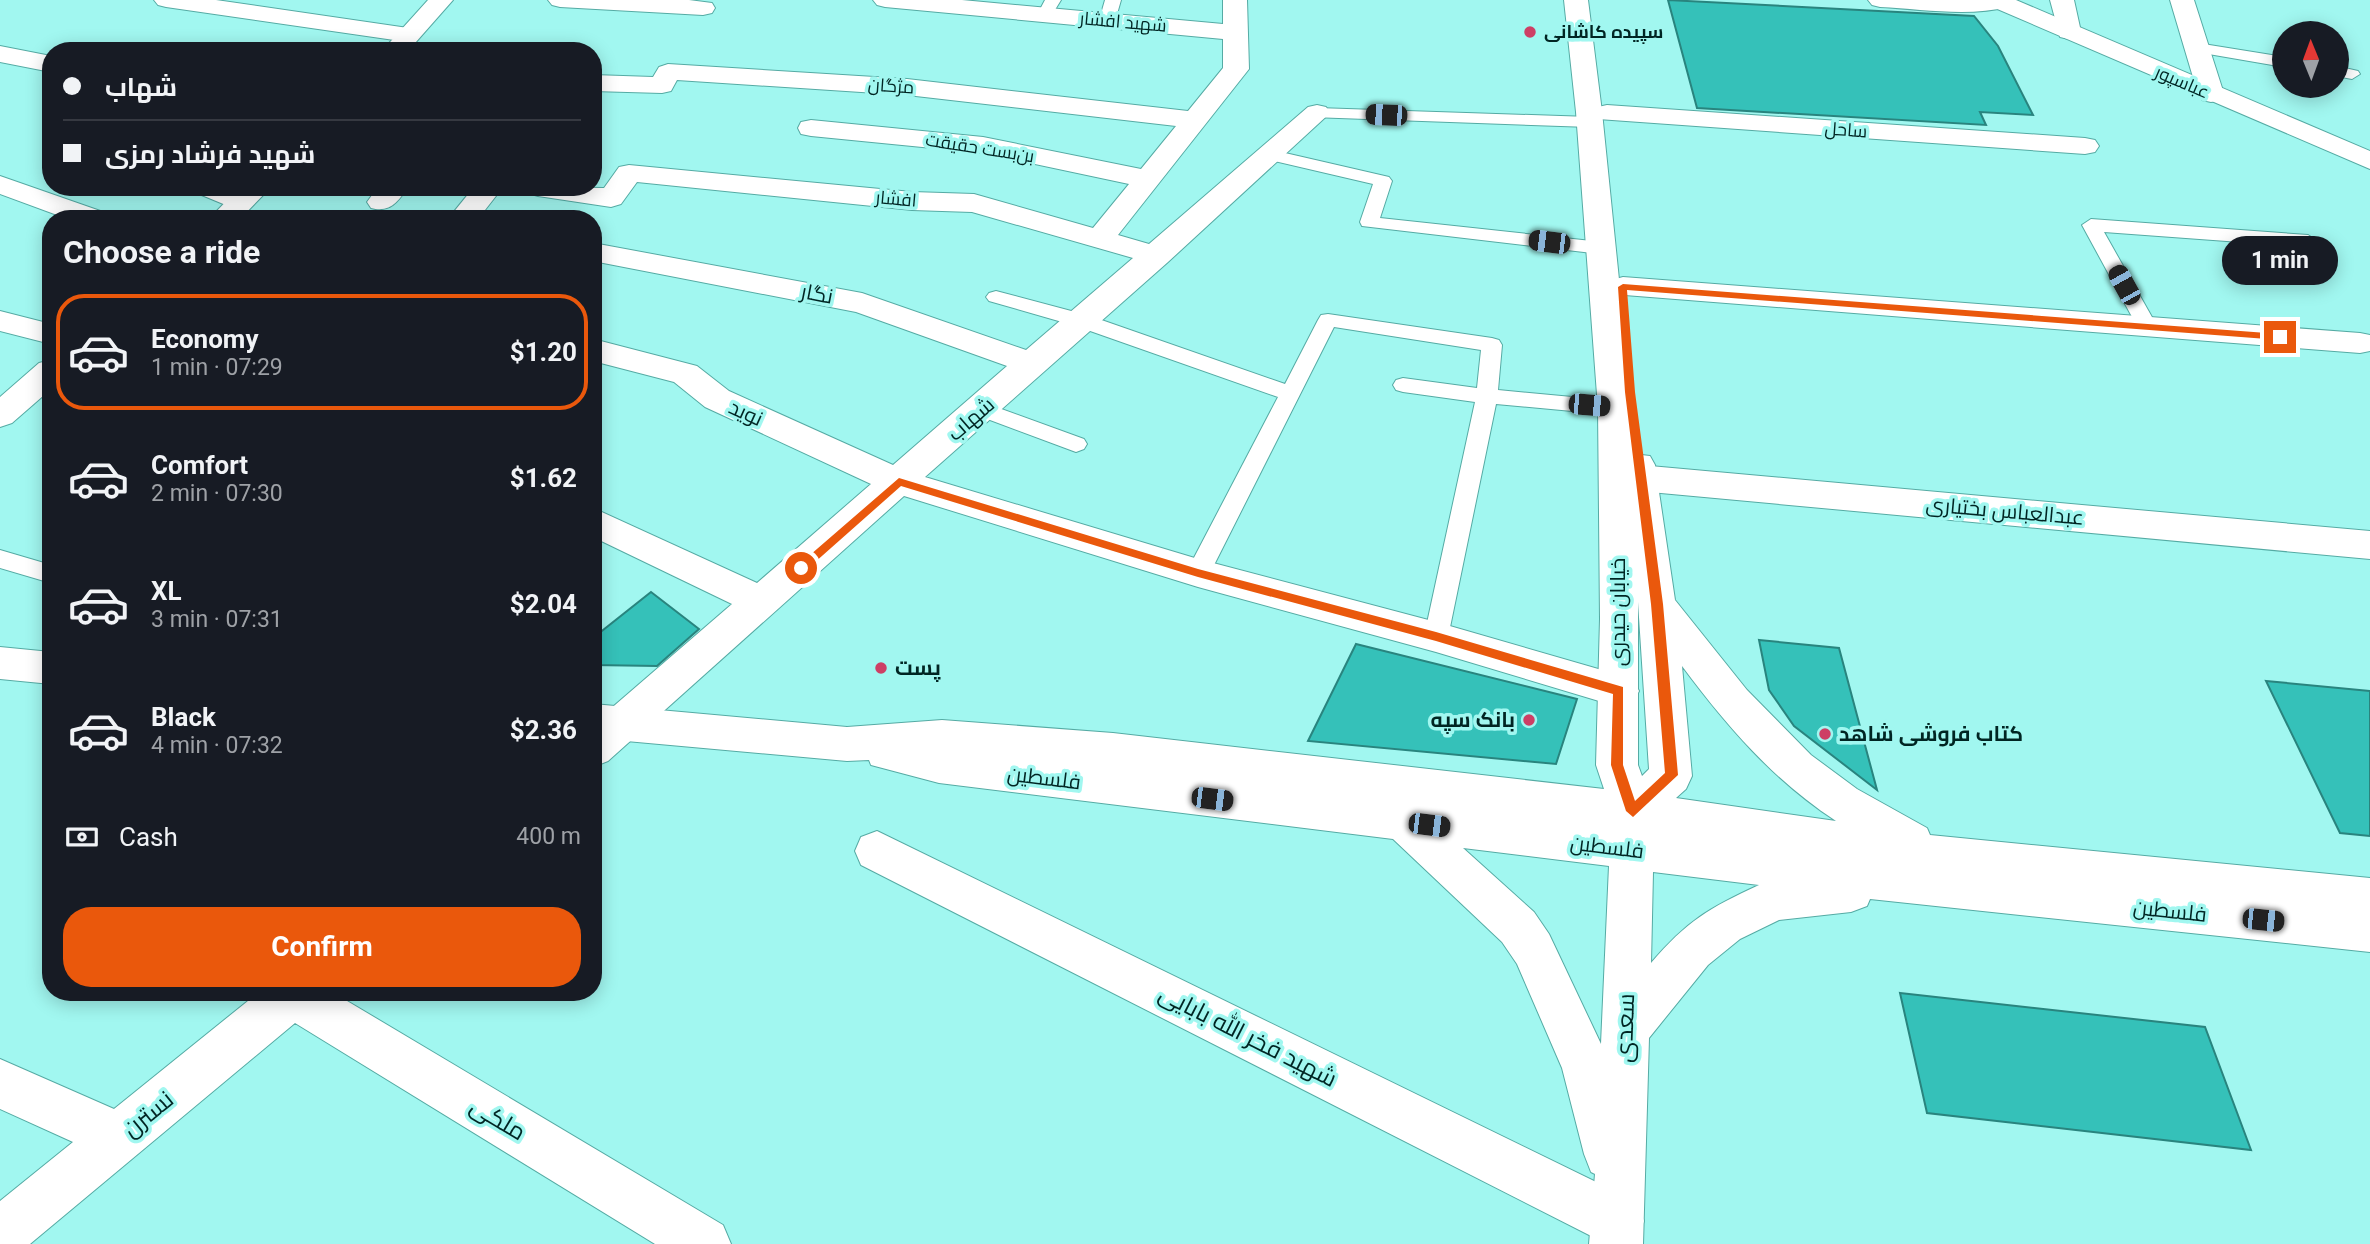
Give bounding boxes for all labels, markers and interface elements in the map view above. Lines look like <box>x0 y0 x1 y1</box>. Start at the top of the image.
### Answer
street label: شهید افشار <box>1077 7 1168 37</box>
place label: سپیده کاشانی <box>1544 21 1663 44</box>
north arrow <box>2272 21 2348 98</box>
map controls <box>2272 21 2349 98</box>
marker: سپیده کاشانی <box>1522 24 1538 40</box>
street label: عباسپور <box>2151 60 2212 103</box>
text: شهاب <box>105 72 177 102</box>
street label: مژگان <box>867 73 915 99</box>
car <box>1365 104 1408 126</box>
street label: ساحل <box>1824 118 1868 142</box>
street label: بن‌بست حقیقت <box>924 129 1036 167</box>
text: شهید فرشاد رمزی <box>105 139 315 169</box>
street label: افشار <box>873 186 918 212</box>
car <box>1527 229 1572 255</box>
text: Choose a ride <box>63 233 260 271</box>
callout: 1 min <box>2222 236 2338 284</box>
text: 1 min <box>2251 247 2309 274</box>
car <box>2105 262 2144 308</box>
street label: نگار <box>798 279 835 309</box>
icon: car <box>67 321 130 384</box>
route end <box>2264 321 2296 353</box>
text: Economy <box>151 324 258 354</box>
text: $1.20 <box>510 337 577 367</box>
text: 1 min · 07:29 <box>151 354 283 381</box>
street label: شهاب <box>943 392 1000 447</box>
car <box>1568 393 1611 417</box>
street label: نوید <box>725 395 767 431</box>
icon: car <box>67 447 130 510</box>
text: Comfort <box>151 450 248 480</box>
text: $1.62 <box>510 463 577 493</box>
text: 2 min · 07:30 <box>151 480 283 507</box>
street label: عبدالعباس بختیاری <box>1925 492 2085 531</box>
route start <box>785 552 817 584</box>
street label: خیابان حیدری <box>1606 558 1631 666</box>
icon: car <box>67 573 130 636</box>
text: XL <box>151 576 182 606</box>
text: $2.04 <box>510 589 577 619</box>
text: 3 min · 07:31 <box>151 606 283 633</box>
place label: پست <box>895 656 941 683</box>
marker: پست <box>873 660 889 676</box>
icon: car <box>67 699 130 762</box>
text: Black <box>151 702 216 732</box>
place label: بانک سپه <box>1431 708 1515 734</box>
marker: بانک سپه <box>1521 712 1537 728</box>
text: $2.36 <box>510 715 577 745</box>
place label: کتاب فروشی شاهد <box>1839 722 2023 747</box>
marker: کتاب فروشی شاهد <box>1817 726 1833 742</box>
text: 4 min · 07:32 <box>151 732 283 759</box>
street label: فلسطین <box>1006 762 1082 795</box>
car <box>1190 786 1235 812</box>
car <box>1407 812 1452 838</box>
icon: cash <box>63 818 101 856</box>
text: Cash <box>119 822 178 852</box>
text: 400 m <box>516 823 581 850</box>
street label: فلسطین <box>1569 831 1645 864</box>
street label: فلسطین <box>2132 895 2208 928</box>
button: Confirm <box>63 907 581 987</box>
car <box>2242 907 2285 933</box>
street label: شهید فخر الله بابایی <box>1154 977 1343 1093</box>
street label: سعدی <box>1610 993 1640 1063</box>
street label: نسترن <box>117 1085 179 1143</box>
street label: ملکی <box>465 1092 531 1146</box>

